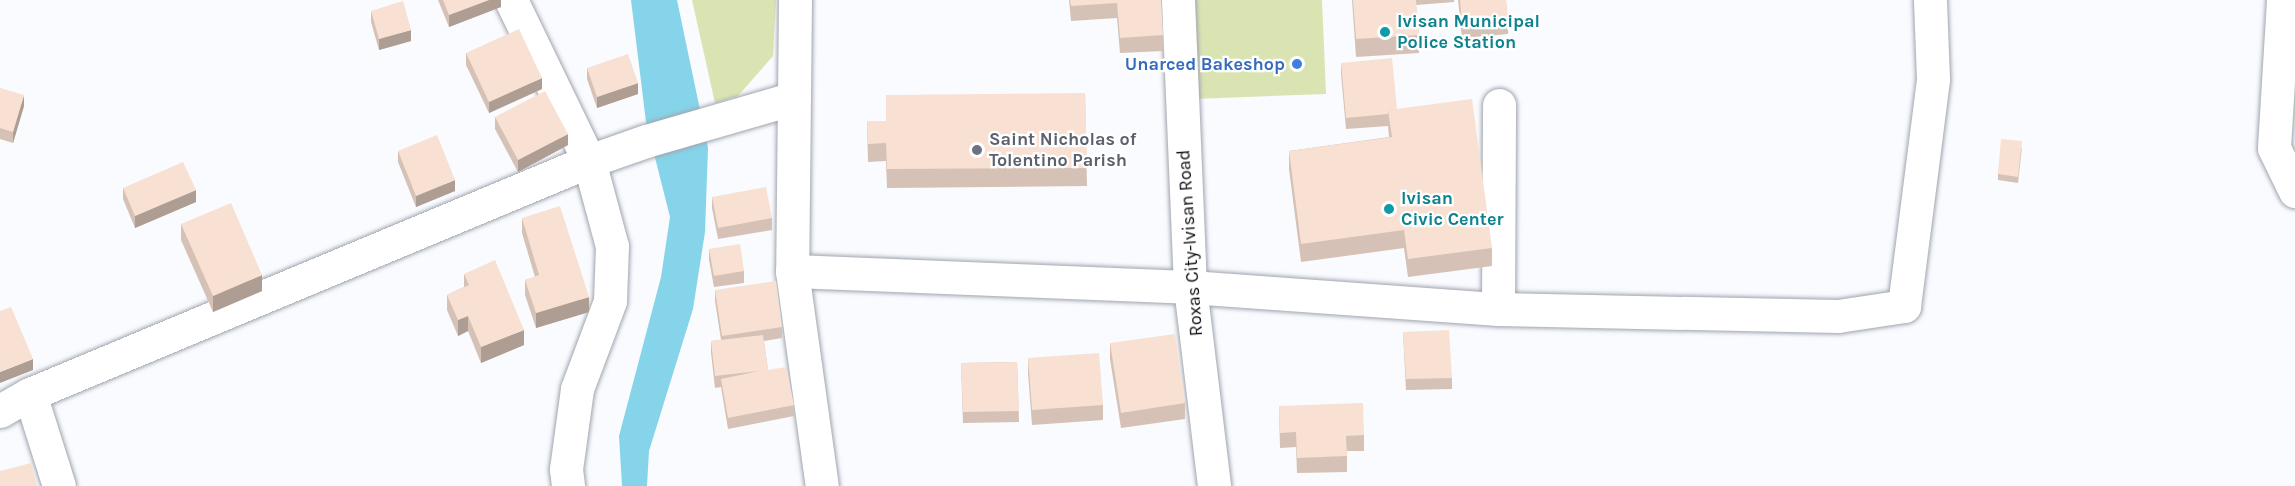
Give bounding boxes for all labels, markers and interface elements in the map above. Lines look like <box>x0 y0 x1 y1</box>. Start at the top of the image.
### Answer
place label: Ivisan Municipal Police Station <box>1397 11 1540 54</box>
marker: Ivisan Municipal Police Station <box>1378 25 1392 39</box>
place label: Unarced Bakeshop <box>1125 53 1285 75</box>
marker: Unarced Bakeshop <box>1290 57 1304 71</box>
place label: Saint Nicholas of Tolentino Parish <box>989 129 1136 172</box>
marker: Saint Nicholas of Tolentino Parish <box>970 143 984 157</box>
street label: Roxas City-Ivisan Road <box>1173 149 1207 337</box>
place label: Ivisan Civic Center <box>1401 188 1504 230</box>
marker: Ivisan Civic Center <box>1382 202 1396 216</box>

